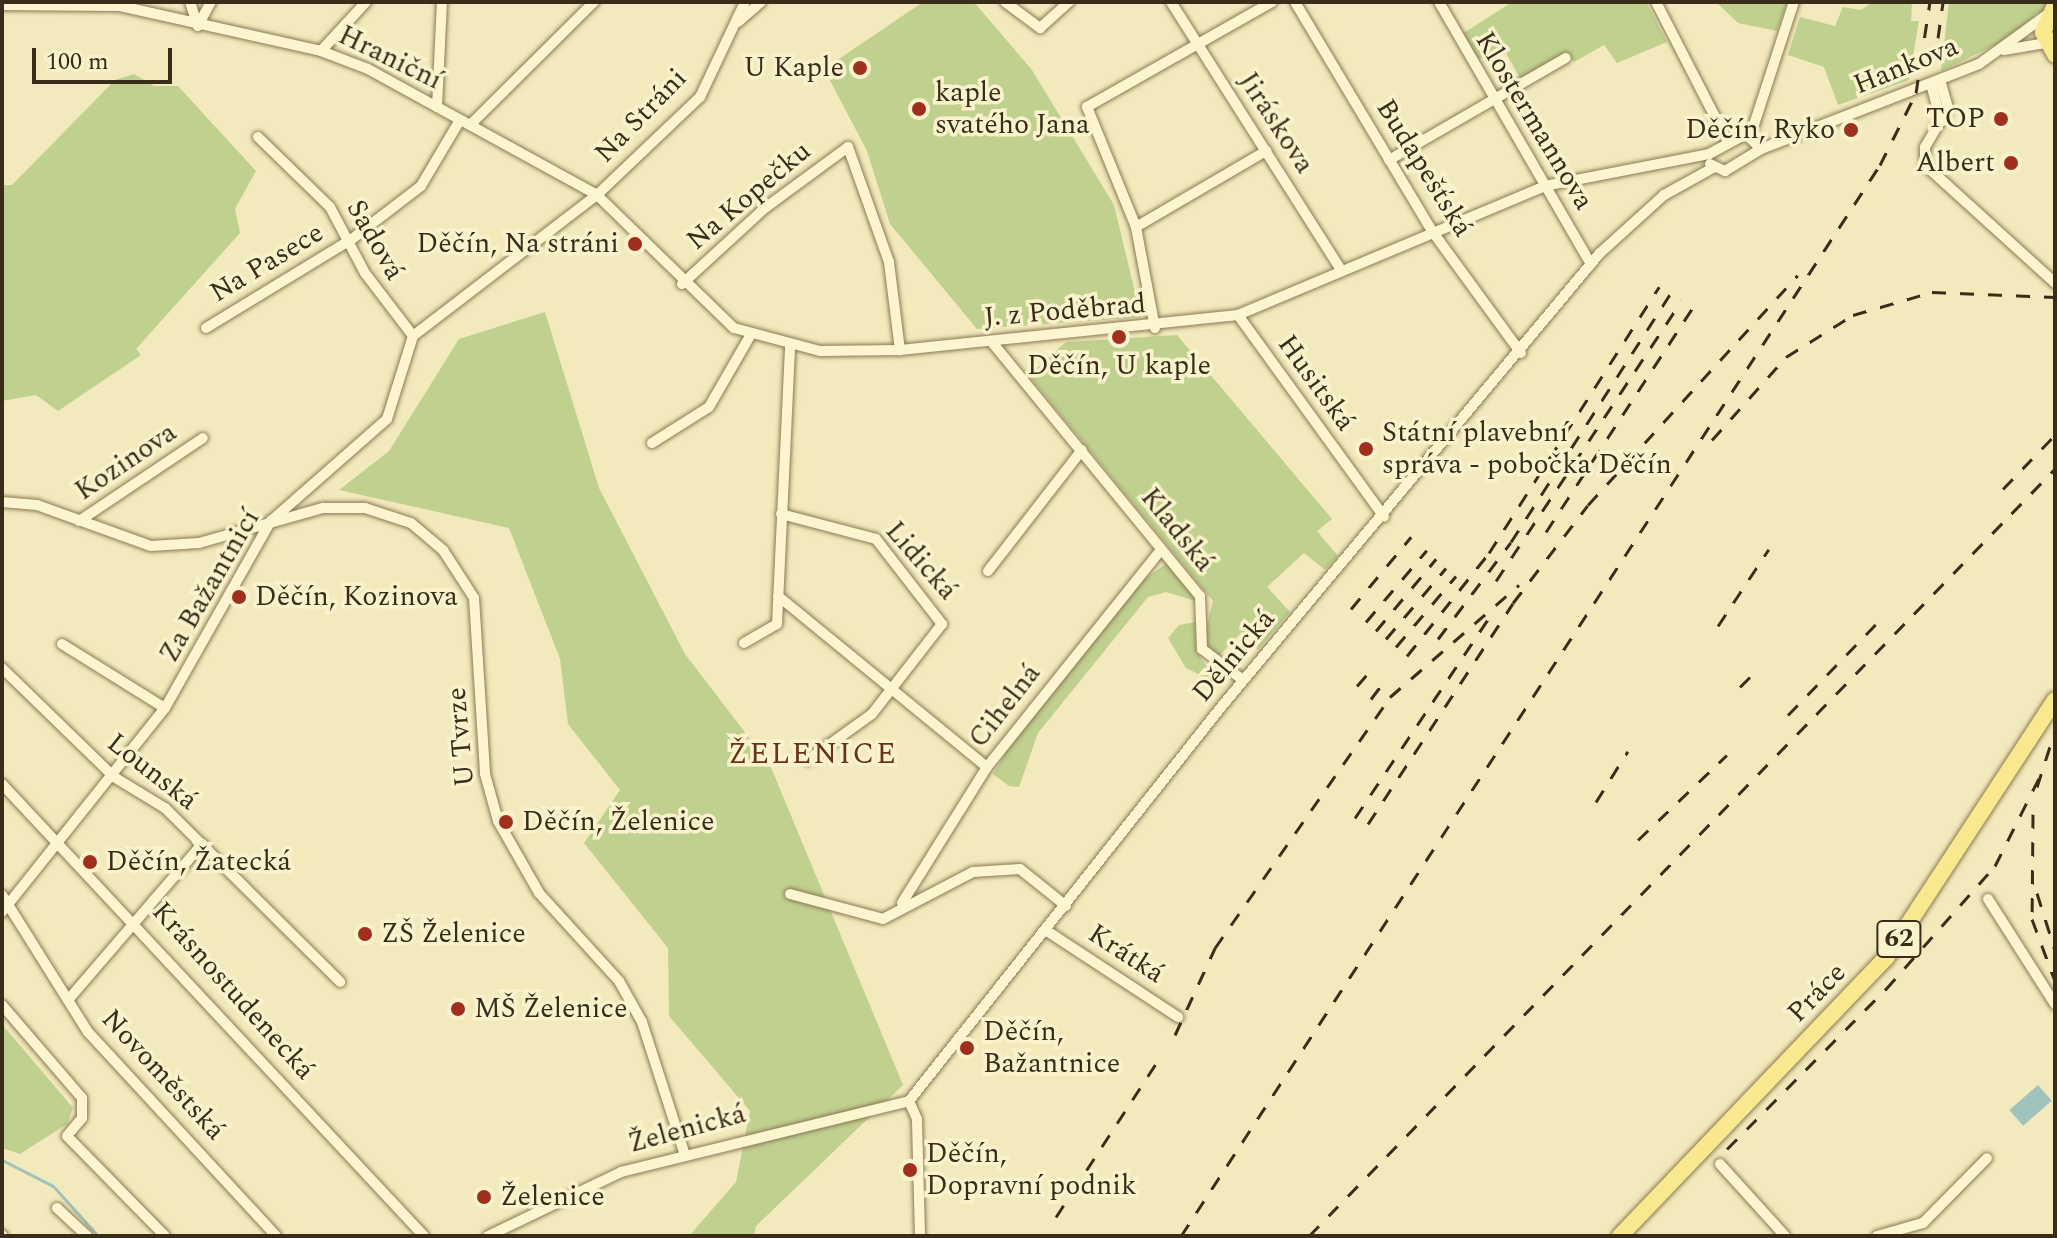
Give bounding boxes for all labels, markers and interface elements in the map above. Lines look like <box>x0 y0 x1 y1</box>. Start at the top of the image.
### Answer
street label: Hraniční <box>333 19 447 97</box>
street label: Klostermannova <box>1468 26 1600 216</box>
street label: Hankova <box>1849 30 1963 102</box>
scale bar <box>36 32 176 82</box>
text: 100 m <box>46 44 109 80</box>
place label: U Kaple <box>743 51 844 85</box>
marker: U Kaple <box>851 59 869 77</box>
street label: Na Stráni <box>588 62 694 170</box>
street label: Jiráskova <box>1231 66 1321 180</box>
place label: kaple svatého Jana <box>935 76 1090 142</box>
street label: Budapešťská <box>1368 93 1480 243</box>
marker: kaple svatého Jana <box>910 100 928 118</box>
place label: TOP <box>1926 102 1985 136</box>
marker: TOP <box>1992 110 2010 128</box>
place label: Děčín, Ryko <box>1685 113 1835 147</box>
marker: Děčín, Ryko <box>1842 121 1860 139</box>
street label: Na Kopečku <box>680 134 818 258</box>
place label: Albert <box>1916 146 1995 180</box>
marker: Albert <box>2002 154 2020 172</box>
street label: Sadová <box>339 194 411 286</box>
street label: Na Pasece <box>204 216 330 310</box>
place label: Děčín, Na stráni <box>416 227 619 261</box>
marker: Děčín, Na stráni <box>626 235 644 253</box>
street label: J. z Poděbrad <box>983 287 1147 335</box>
marker: Děčín, U kaple <box>1110 328 1128 346</box>
street label: Husitská <box>1270 329 1362 437</box>
place label: Děčín, U kaple <box>1027 349 1211 383</box>
street label: Kozinova <box>69 416 183 508</box>
place label: Státní plavební správa - pobočka Děčín <box>1382 416 1672 482</box>
marker: Státní plavební správa - pobočka Děčín <box>1357 440 1375 458</box>
street label: Kladská <box>1133 481 1221 579</box>
street label: Za Bažantnicí <box>153 503 267 669</box>
street label: Lidická <box>878 515 964 607</box>
place label: Děčín, Kozinova <box>255 580 458 614</box>
marker: Děčín, Kozinova <box>230 588 248 606</box>
street label: Dělnická <box>1186 603 1282 709</box>
street label: Cihelná <box>962 657 1048 755</box>
street label: U Tvrze <box>440 686 482 788</box>
street label: Lounská <box>100 726 204 818</box>
district label: ŽELENICE <box>728 736 898 772</box>
place label: Děčín, Želenice <box>522 805 714 839</box>
marker: Děčín, Želenice <box>497 813 515 831</box>
place label: Děčín, Žatecká <box>106 845 291 879</box>
marker: Děčín, Žatecká <box>81 853 99 871</box>
street label: Krásnostudenecká <box>144 895 322 1087</box>
place label: ZŠ Želenice <box>381 917 526 951</box>
street label: Krátká <box>1082 917 1170 991</box>
road number: 62 <box>1875 917 1923 961</box>
marker: ZŠ Želenice <box>356 925 374 943</box>
street label: Práce <box>1781 956 1853 1030</box>
place label: MŠ Želenice <box>474 992 627 1026</box>
marker: MŠ Želenice <box>449 1000 467 1018</box>
street label: Novoměstská <box>94 1003 232 1147</box>
place label: Děčín, Bažantnice <box>983 1015 1120 1081</box>
marker: Děčín, Bažantnice <box>958 1039 976 1057</box>
street label: Želenická <box>625 1097 749 1161</box>
place label: Děčín, Dopravní podnik <box>926 1137 1137 1203</box>
marker: Děčín, Dopravní podnik <box>901 1161 919 1179</box>
place label: Želenice <box>500 1180 605 1214</box>
marker: Želenice <box>475 1188 493 1206</box>

